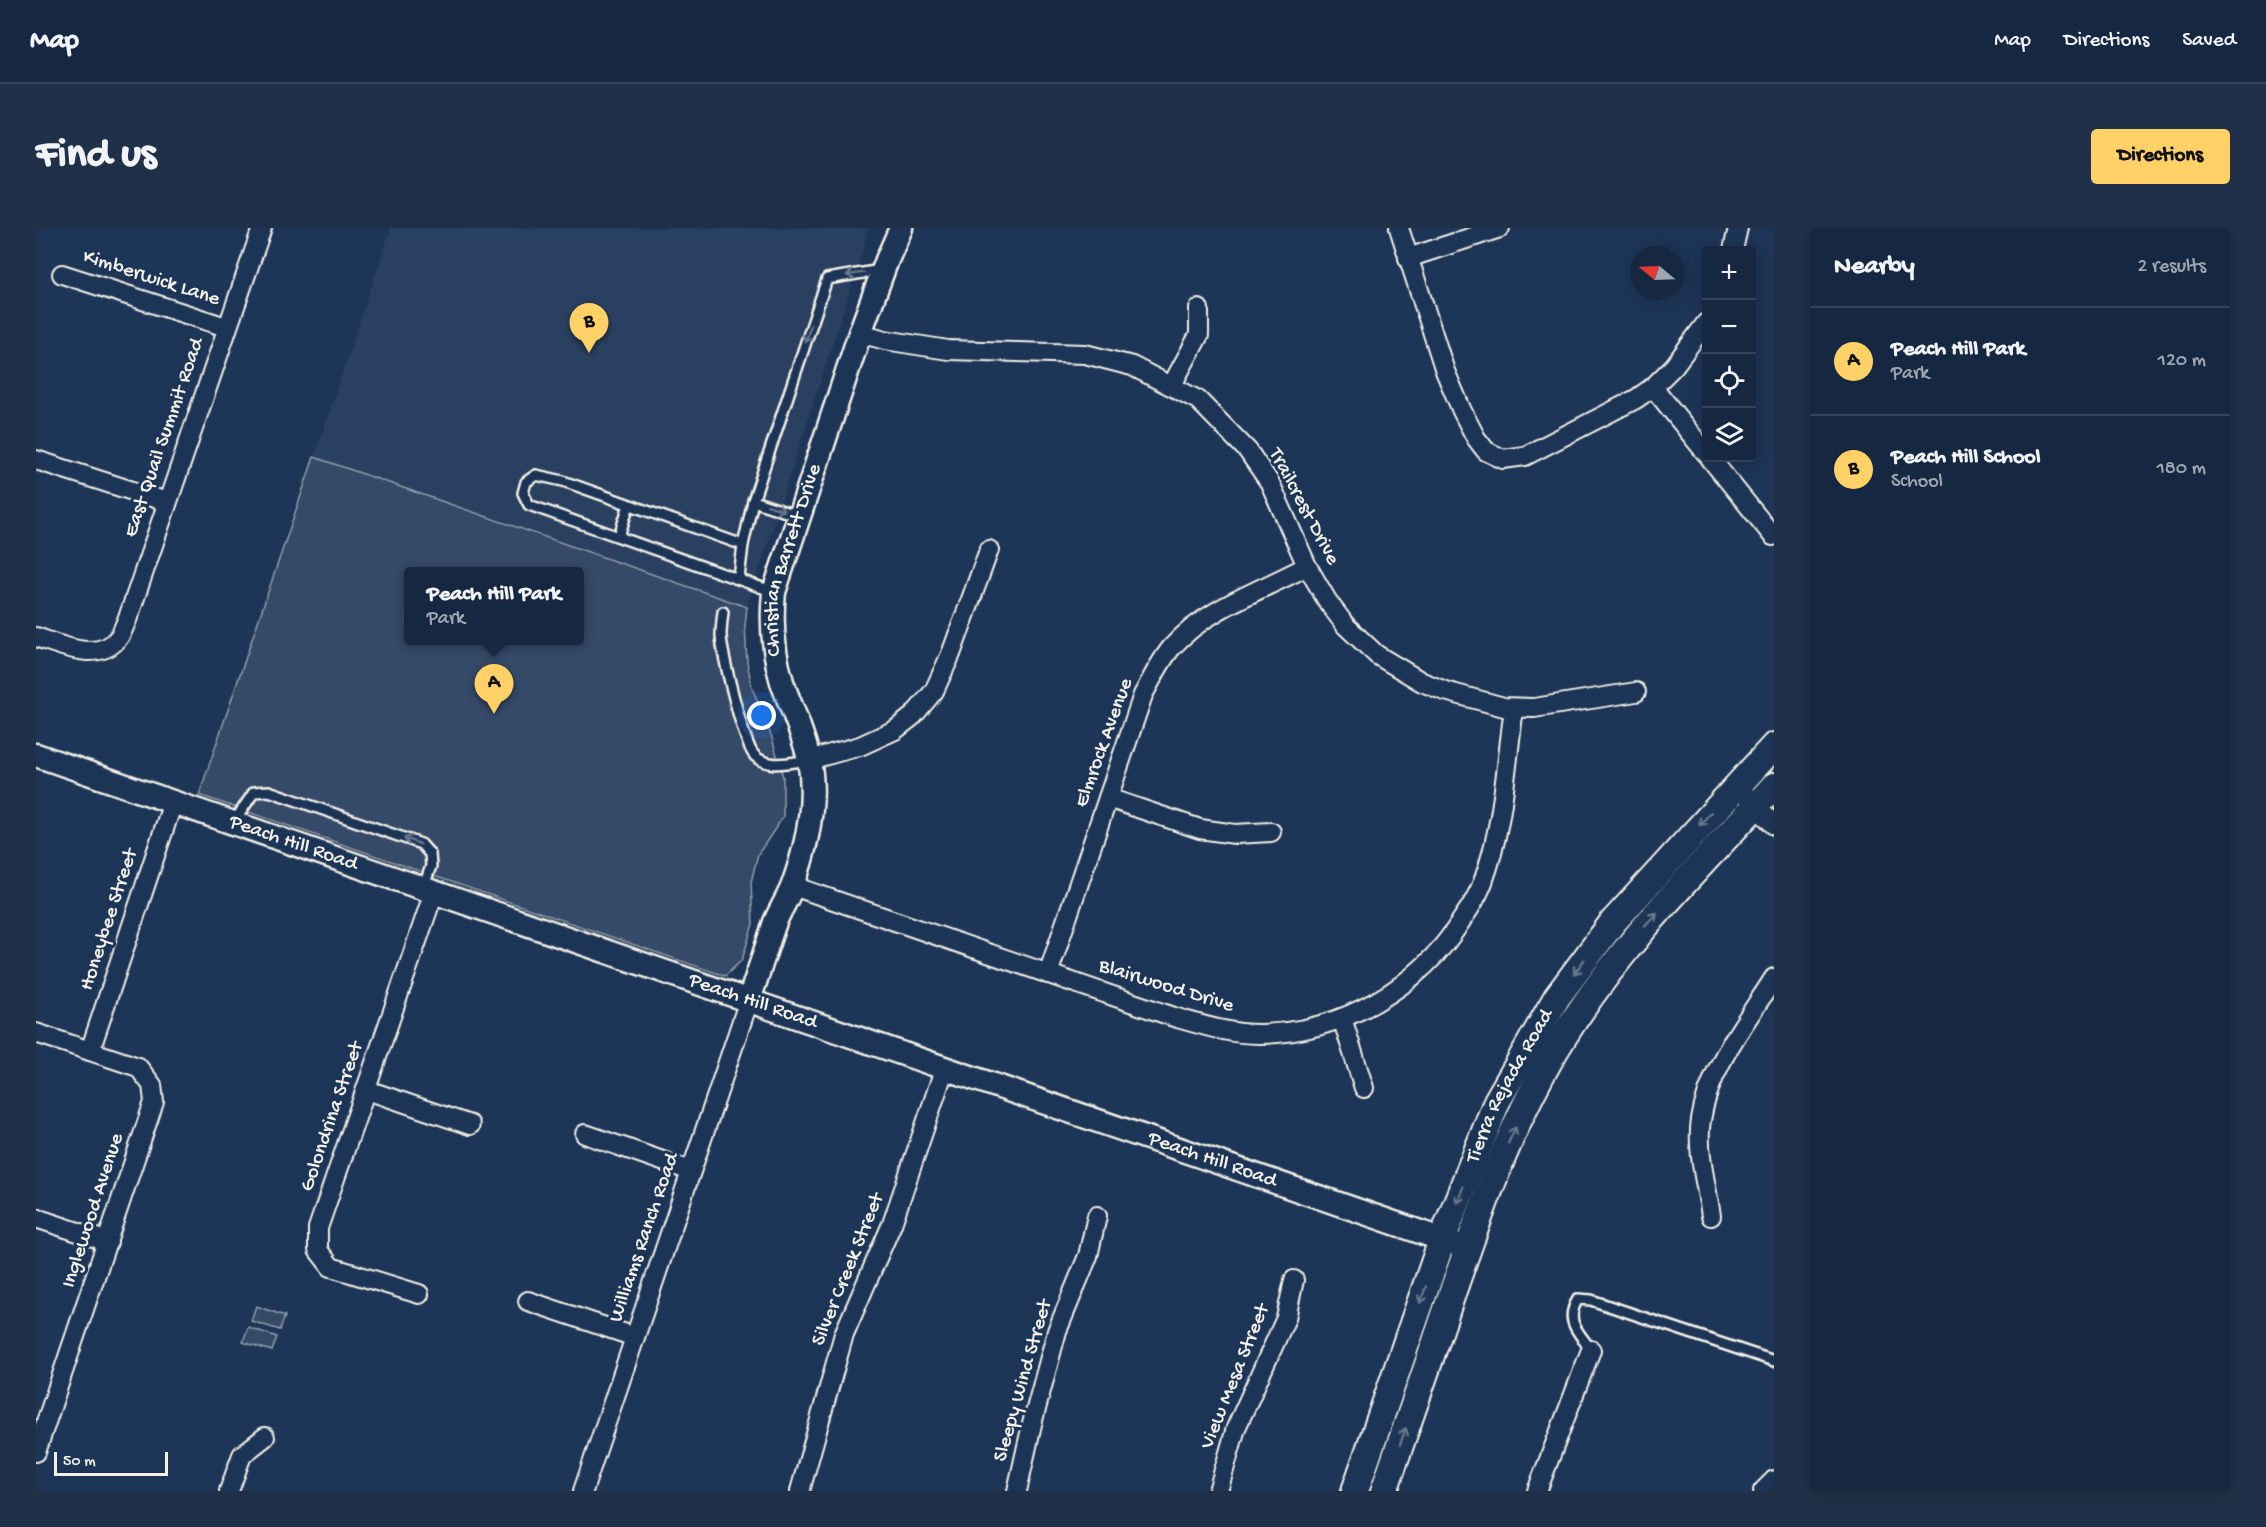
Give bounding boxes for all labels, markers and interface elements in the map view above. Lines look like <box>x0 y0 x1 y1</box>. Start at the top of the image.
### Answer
text: Map <box>30 25 79 58</box>
text: Map <box>1994 29 2031 54</box>
text: Directions <box>2064 29 2149 54</box>
text: Saved <box>2182 29 2236 54</box>
button: Directions <box>2091 129 2230 184</box>
text: Find us <box>36 132 156 181</box>
street label: Kimberwick Lane <box>79 245 224 313</box>
north arrow <box>1630 246 1684 300</box>
map controls <box>1702 246 1756 462</box>
button: + <box>1702 246 1756 300</box>
text: Nearby <box>1834 252 1915 283</box>
text: 2 results <box>2137 256 2206 279</box>
one-way arrow <box>846 269 865 280</box>
button: − <box>1702 300 1756 354</box>
pin: B <box>570 304 608 353</box>
one-way arrow <box>802 324 813 343</box>
street label: East Quail Summit Road <box>119 333 211 541</box>
text: Peach Hill Park <box>1891 337 2025 363</box>
text: A <box>1848 350 1859 373</box>
text: 120 m <box>2158 350 2206 373</box>
button: locate <box>1702 354 1756 408</box>
text: Park <box>1891 363 1929 386</box>
button: layers <box>1702 408 1756 462</box>
street label: Trailcrest Drive <box>1261 443 1345 571</box>
text: Peach Hill School <box>1891 445 2041 471</box>
text: B <box>1848 458 1859 481</box>
text: 180 m <box>2157 458 2206 481</box>
street label: Christian Barrett Drive <box>760 460 828 658</box>
text: School <box>1891 471 1943 494</box>
one-way arrow <box>766 503 785 514</box>
popup <box>404 567 584 645</box>
text: Peach Hill Park <box>427 582 561 608</box>
text: Park <box>427 608 465 631</box>
pin: A <box>474 664 514 714</box>
street label: Elmrock Avenue <box>1070 674 1140 811</box>
your location <box>747 701 776 730</box>
street label: Peach Hill Road <box>225 810 362 878</box>
one-way arrow <box>1698 811 1712 826</box>
one-way arrow <box>403 835 422 846</box>
street label: Honeybee Street <box>75 844 145 994</box>
one-way arrow <box>1644 912 1658 927</box>
street label: Blairwood Drive <box>1094 954 1238 1020</box>
one-way arrow <box>1572 959 1585 975</box>
street label: Peach Hill Road <box>684 968 822 1036</box>
street label: Tierra Rejada Road <box>1461 1004 1560 1168</box>
street label: Golondrina Street <box>296 1037 371 1195</box>
street label: Peach Hill Road <box>1144 1126 1281 1195</box>
one-way arrow <box>1506 1126 1518 1144</box>
street label: Inglewood Avenue <box>57 1130 131 1291</box>
street label: Williams Ranch Road <box>604 1148 686 1326</box>
one-way arrow <box>1453 1185 1464 1204</box>
street label: Silver Creek Street <box>807 1188 892 1350</box>
one-way arrow <box>1416 1285 1427 1304</box>
street label: Sleepy Wind Street <box>989 1295 1060 1465</box>
street label: View Mesa Street <box>1195 1299 1277 1454</box>
one-way arrow <box>1399 1427 1410 1446</box>
scale bar <box>54 1449 168 1476</box>
text: 50 m <box>63 1453 96 1472</box>

